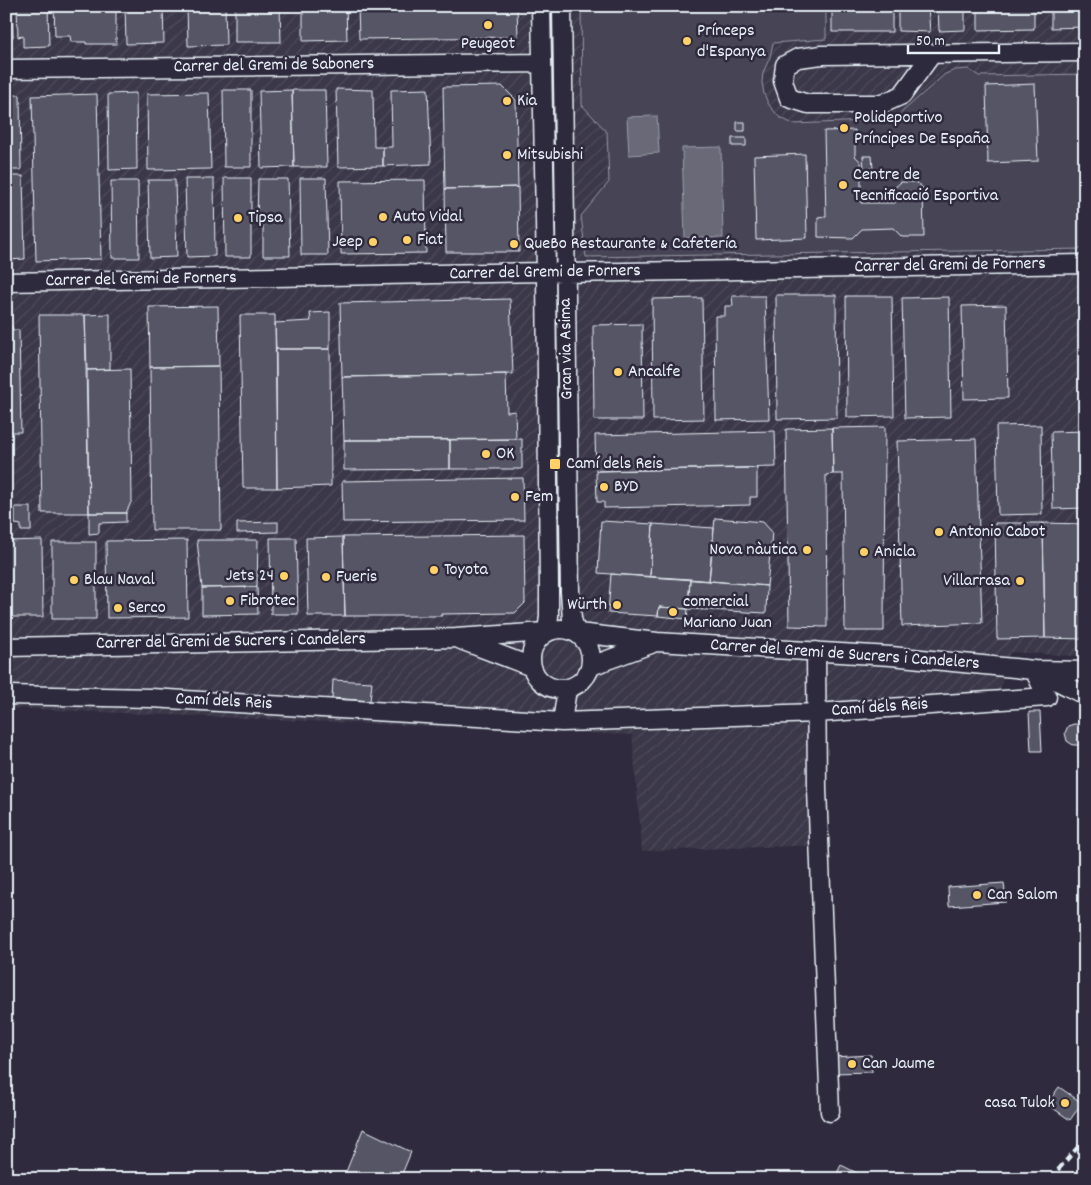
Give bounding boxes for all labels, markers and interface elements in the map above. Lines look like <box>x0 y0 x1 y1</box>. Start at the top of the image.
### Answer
marker: Peugeot <box>482 19 494 31</box>
place label: Prínceps d'Espanya <box>697 19 766 65</box>
scale bar <box>908 22 1000 54</box>
text: 50 m <box>916 31 945 53</box>
place label: Peugeot <box>461 32 516 57</box>
marker: Prínceps d'Espanya <box>681 35 693 47</box>
street label: Carrer del Gremi de Saboners <box>173 52 375 80</box>
place label: Kia <box>517 89 538 114</box>
marker: Kia <box>501 95 513 107</box>
place label: Polideportivo Príncipes De España <box>854 106 990 152</box>
marker: Polideportivo Príncipes De España <box>838 122 850 134</box>
place label: Mitsubishi <box>517 143 583 168</box>
marker: Mitsubishi <box>501 149 513 161</box>
place label: Centre de Tecnificació Esportiva <box>853 163 999 209</box>
marker: Centre de Tecnificació Esportiva <box>837 179 849 191</box>
place label: Auto Vidal <box>393 205 463 230</box>
place label: Tipsa <box>248 206 283 231</box>
marker: Auto Vidal <box>377 211 389 223</box>
marker: Tipsa <box>232 212 244 224</box>
place label: Fiat <box>417 228 444 253</box>
place label: Jeep <box>332 230 363 255</box>
place label: QueBo Restaurante & Cafetería <box>524 232 737 257</box>
marker: Fiat <box>401 234 413 246</box>
marker: Jeep <box>367 236 379 248</box>
marker: QueBo Restaurante & Cafetería <box>508 238 520 250</box>
street label: Carrer del Gremi de Forners <box>854 252 1046 280</box>
street label: Carrer del Gremi de Forners <box>449 259 641 287</box>
street label: Carrer del Gremi de Forners <box>45 266 237 294</box>
street label: Gran via Asima <box>554 297 580 400</box>
place label: Ancalfe <box>628 360 680 385</box>
marker: Ancalfe <box>612 366 624 378</box>
place label: OK <box>496 442 515 467</box>
marker: OK <box>480 448 492 460</box>
place label: Camí dels Reis <box>566 452 663 477</box>
marker: Camí dels Reis <box>548 457 562 471</box>
place label: BYD <box>614 475 638 500</box>
marker: BYD <box>598 481 610 493</box>
place label: Fem <box>525 485 553 510</box>
marker: Fem <box>509 491 521 503</box>
place label: Antonio Cabot <box>949 520 1046 545</box>
marker: Antonio Cabot <box>933 526 945 538</box>
place label: Nova nàutica <box>709 538 798 563</box>
place label: Anicla <box>874 540 916 565</box>
marker: Nova nàutica <box>801 544 813 556</box>
marker: Anicla <box>858 546 870 558</box>
place label: Toyota <box>444 558 489 583</box>
place label: Jets 24 <box>226 564 274 589</box>
marker: Toyota <box>428 564 440 576</box>
place label: Fueris <box>336 565 377 590</box>
place label: Blau Naval <box>84 568 155 593</box>
place label: Villarrasa <box>943 569 1011 594</box>
marker: Jets 24 <box>278 570 290 582</box>
marker: Fueris <box>320 571 332 583</box>
marker: Blau Naval <box>68 574 80 586</box>
marker: Villarrasa <box>1014 575 1026 587</box>
place label: Fibrotec <box>240 589 296 614</box>
place label: comercial Mariano Juan <box>683 590 772 636</box>
place label: Würth <box>567 593 607 618</box>
marker: Fibrotec <box>224 595 236 607</box>
place label: Serco <box>128 596 166 621</box>
marker: Würth <box>611 599 623 611</box>
marker: Serco <box>112 602 124 614</box>
marker: comercial Mariano Juan <box>667 606 679 618</box>
street label: Carrer del Gremi de Sucrers i Candelers <box>96 627 366 657</box>
street label: Carrer del Gremi de Sucrers i Candelers <box>709 633 981 677</box>
street label: Camí dels Reis <box>175 687 273 717</box>
street label: Camí dels Reis <box>831 692 929 724</box>
place label: Can Salom <box>987 883 1058 908</box>
marker: Can Salom <box>971 889 983 901</box>
place label: Can Jaume <box>862 1052 935 1077</box>
marker: Can Jaume <box>846 1058 858 1070</box>
place label: casa Tulok <box>985 1091 1055 1116</box>
marker: casa Tulok <box>1059 1097 1071 1109</box>

